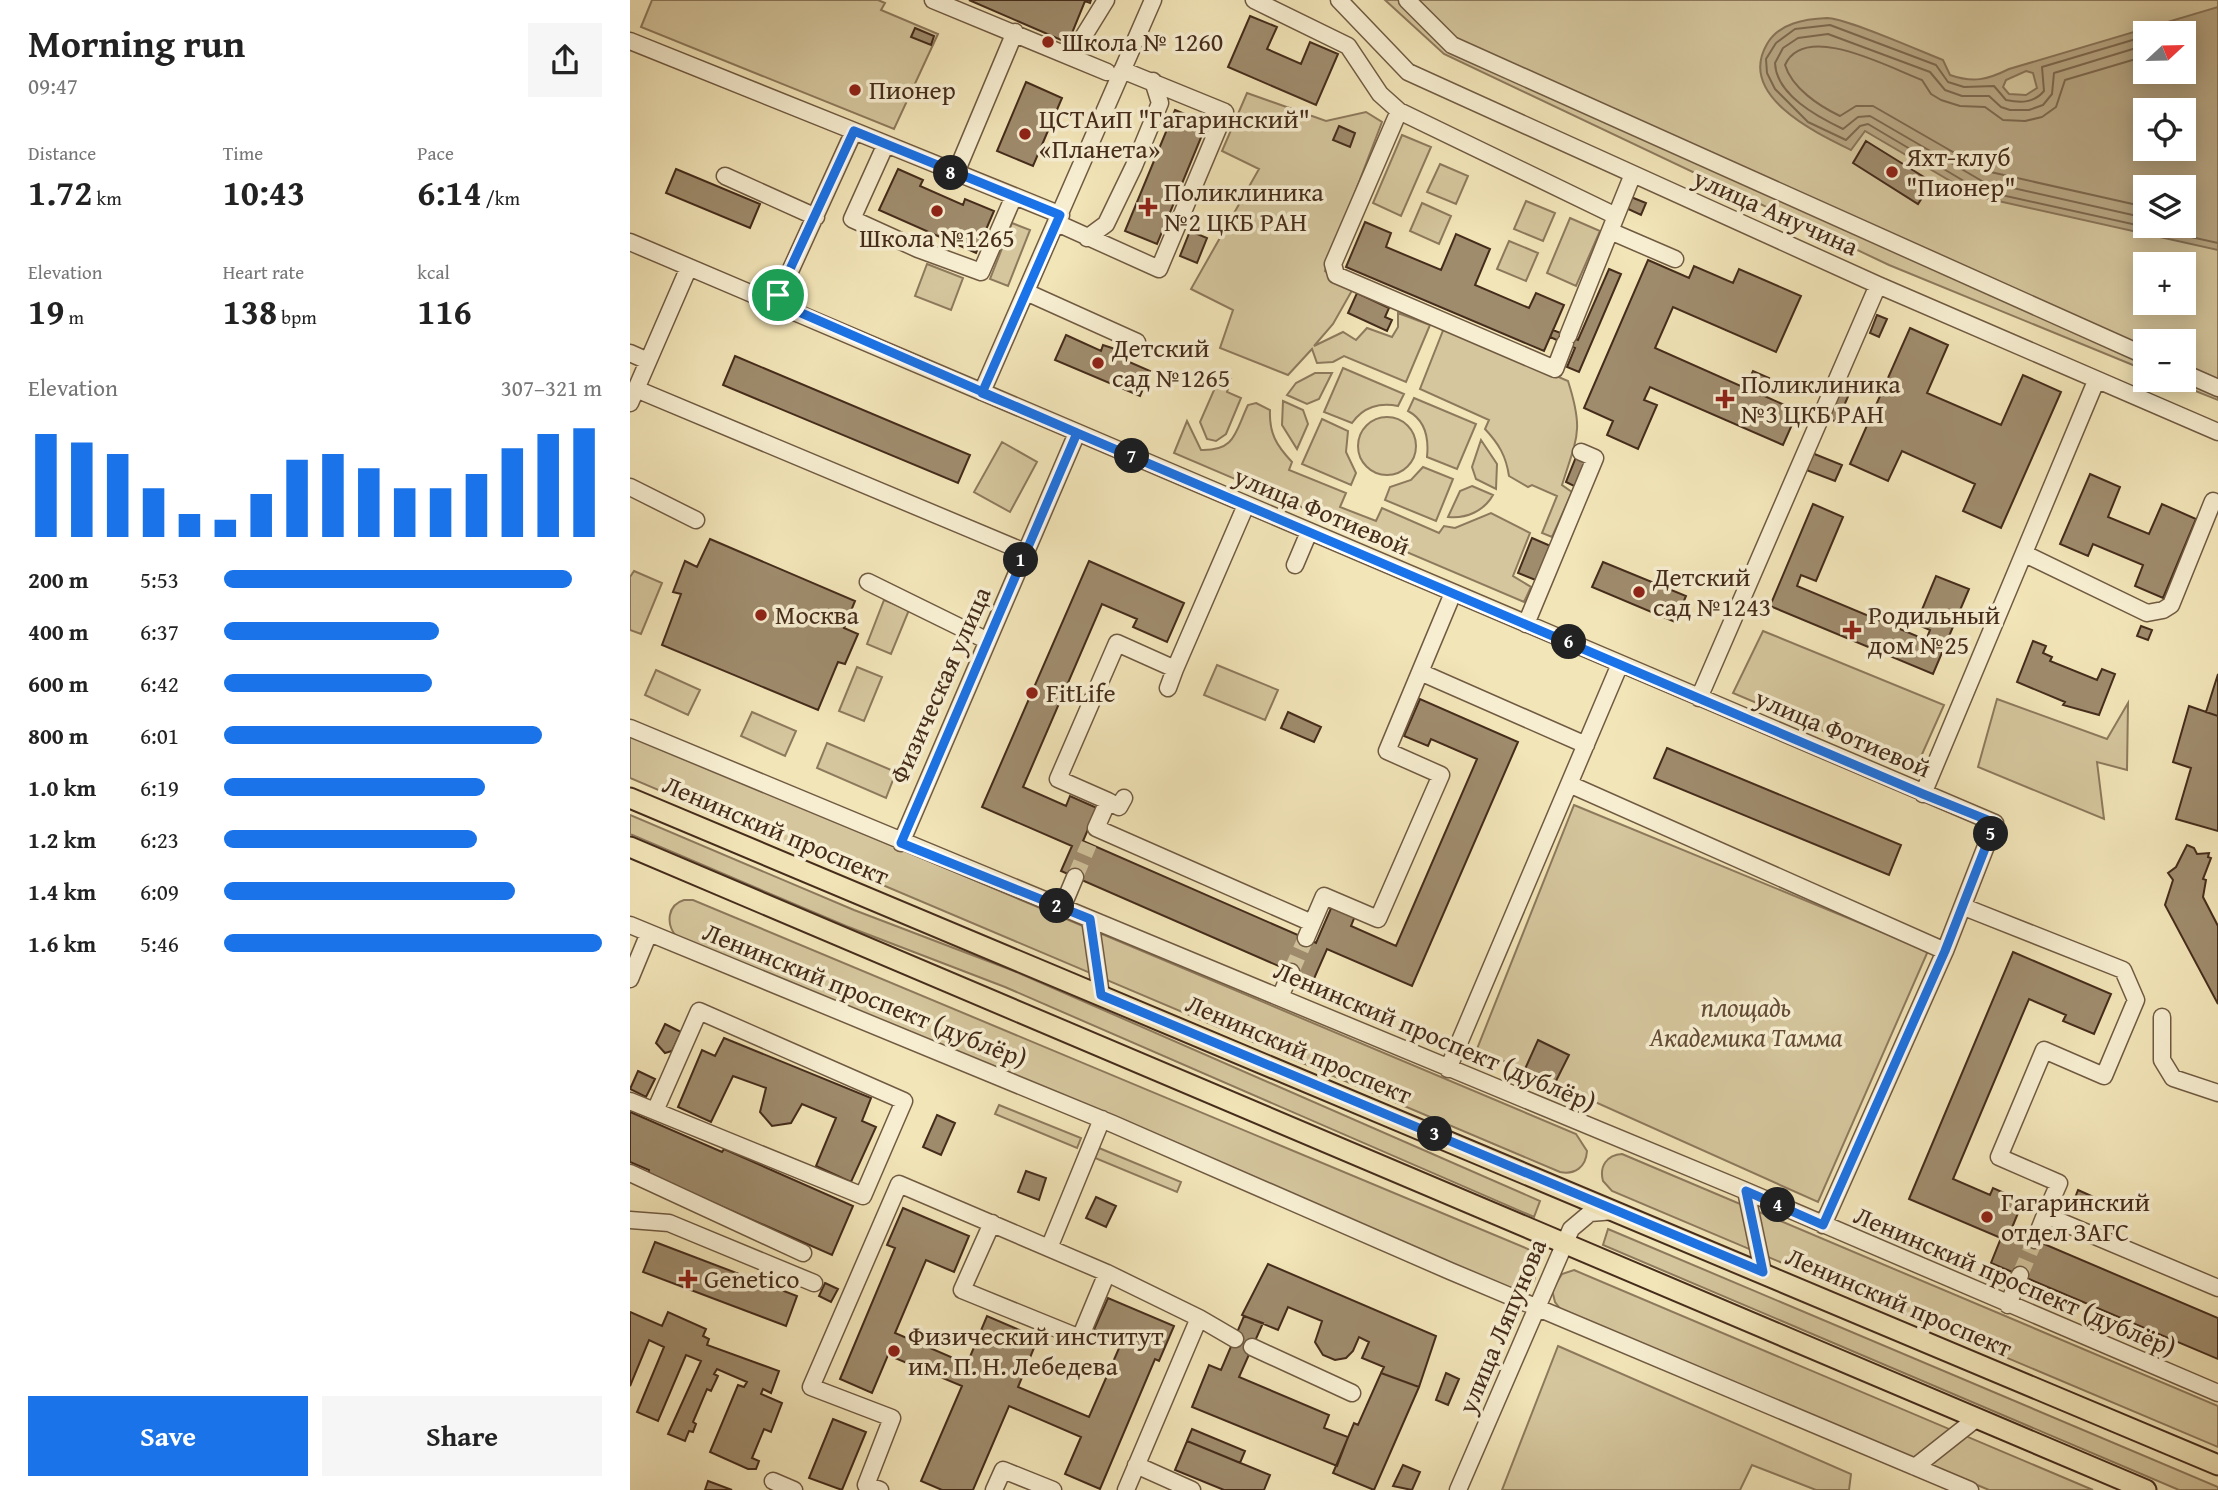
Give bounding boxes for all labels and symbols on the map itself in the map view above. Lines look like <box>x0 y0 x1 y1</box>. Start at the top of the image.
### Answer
north arrow <box>2133 21 2196 84</box>
place label: Школа № 1260 <box>1062 22 1223 61</box>
marker: Школа № 1260 <box>1040 34 1056 50</box>
place label: Пионер <box>869 70 956 109</box>
marker: Пионер <box>847 82 863 98</box>
place label: ЦСТАиП "Гагаринский" «Планета» <box>1039 99 1310 168</box>
marker: ЦСТАиП "Гагаринский" «Планета» <box>1017 126 1033 142</box>
place label: Яхт-клуб "Пионер" <box>1905 137 2016 206</box>
pin: 8 <box>934 156 968 190</box>
street label: улица Анучина <box>1687 157 1865 266</box>
marker: Яхт-клуб "Пионер" <box>1884 164 1900 180</box>
place label: Поликлиника №2 ЦКБ РАН <box>1164 172 1324 241</box>
marker: Поликлиника №2 ЦКБ РАН <box>1138 197 1158 217</box>
marker: Школа №1265 <box>929 203 945 219</box>
place label: Школа №1265 <box>859 218 1015 257</box>
pin <box>748 265 808 325</box>
place label: Детский сад №1265 <box>1111 328 1230 397</box>
marker: Детский сад №1265 <box>1090 355 1106 371</box>
place label: Поликлиника №3 ЦКБ РАН <box>1741 364 1901 433</box>
marker: Поликлиника №3 ЦКБ РАН <box>1715 389 1735 409</box>
pin: 7 <box>1114 438 1150 474</box>
street label: улица Фотиевой <box>1227 456 1416 565</box>
pin: 1 <box>1004 542 1038 578</box>
place label: Детский сад №1243 <box>1652 557 1771 626</box>
street label: Физическая улица <box>879 580 1001 789</box>
marker: Детский сад №1243 <box>1631 584 1647 600</box>
place label: Москва <box>775 595 860 634</box>
place label: Родильный дом №25 <box>1868 595 2000 664</box>
marker: Москва <box>753 607 769 623</box>
marker: Родильный дом №25 <box>1842 620 1862 640</box>
pin: 6 <box>1552 624 1586 660</box>
place label: FitLife <box>1046 673 1116 712</box>
street label: улица Фотиевой <box>1748 678 1937 787</box>
marker: FitLife <box>1024 685 1040 701</box>
street label: Ленинский проспект <box>657 764 896 895</box>
pin: 5 <box>1974 816 2008 852</box>
pin: 2 <box>1040 888 1074 923</box>
street label: Ленинский проспект (дублёр) <box>697 912 1033 1077</box>
street label: Ленинский проспект (дублёр) <box>1270 954 1600 1118</box>
street label: Ленинский проспект <box>1181 987 1417 1111</box>
park label: площадь Академика Тамма <box>1648 987 1843 1056</box>
pin: 3 <box>1418 1116 1452 1152</box>
place label: Гагаринский отдел ЗАГС <box>2001 1182 2150 1251</box>
pin: 4 <box>1760 1188 1796 1222</box>
street label: Ленинский проспект (дублёр) <box>1850 1199 2180 1363</box>
marker: Гагаринский отдел ЗАГС <box>1979 1209 1995 1225</box>
street label: улица Ляпунова <box>1447 1232 1556 1420</box>
street label: Ленинский проспект <box>1781 1240 2017 1364</box>
place label: Genetico <box>704 1259 800 1298</box>
marker: Genetico <box>678 1269 698 1289</box>
place label: Физический институт им. П. Н. Лебедева <box>908 1316 1164 1385</box>
marker: Физический институт им. П. Н. Лебедева <box>886 1343 902 1359</box>

